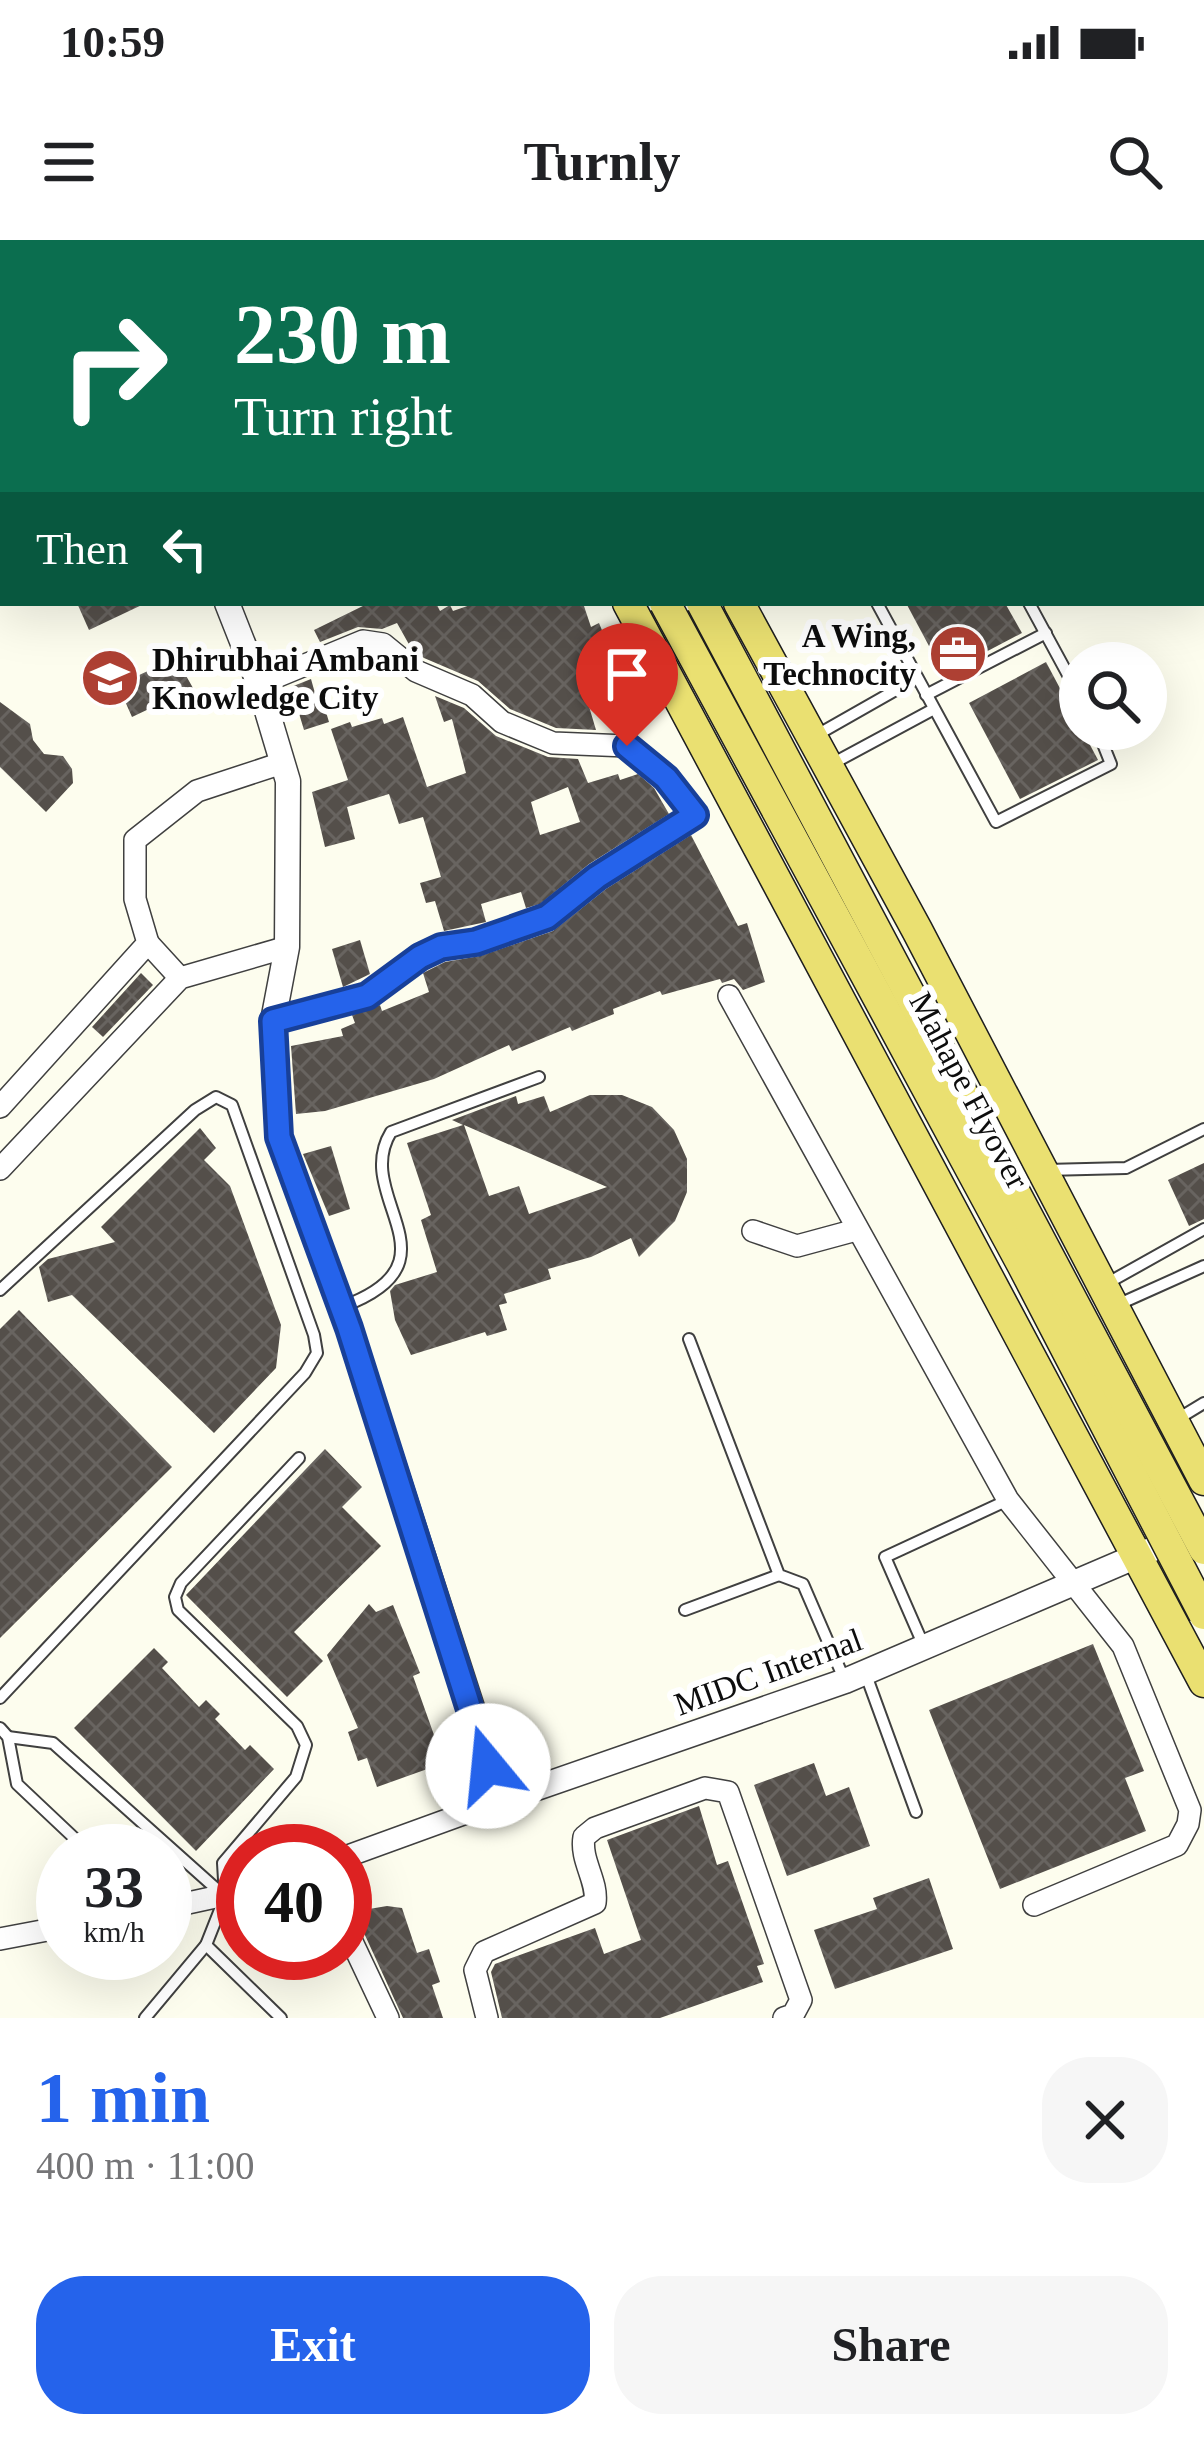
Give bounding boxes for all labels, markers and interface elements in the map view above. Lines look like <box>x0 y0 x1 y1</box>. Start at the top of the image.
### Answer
text: 10:59 <box>60 17 165 67</box>
icon: menu <box>36 129 102 195</box>
icon: search <box>1102 129 1168 195</box>
text: Turnly <box>523 132 681 192</box>
icon: right <box>36 288 192 444</box>
text: 230 m <box>234 288 451 381</box>
text: Turn right <box>234 387 453 447</box>
icon: left <box>152 516 218 582</box>
text: Then <box>36 524 128 574</box>
place label: A Wing, Technocity <box>763 618 916 692</box>
pin <box>576 623 678 746</box>
office icon: A Wing, Technocity <box>927 623 989 685</box>
icon: arrive <box>594 641 660 707</box>
place label: Dhirubhai Ambani Knowledge City <box>152 642 419 716</box>
map controls <box>1059 642 1167 750</box>
button: search <box>1059 642 1167 750</box>
school or university icon: Dhirubhai Ambani Knowledge City <box>79 647 141 709</box>
street label: Mahape Flyover <box>902 986 1036 1195</box>
street label: MIDC Internal <box>670 1621 867 1723</box>
position arrow <box>425 1703 551 1829</box>
speed limit sign: 40 <box>216 1824 372 1980</box>
text: 33 <box>84 1854 144 1920</box>
text: km/h <box>83 1915 145 1948</box>
button: close <box>1042 2057 1168 2183</box>
text: 1 min <box>36 2058 210 2138</box>
text: 400 m · 11:00 <box>36 2144 254 2187</box>
button: Exit <box>36 2276 590 2414</box>
button: Share <box>614 2276 1168 2414</box>

